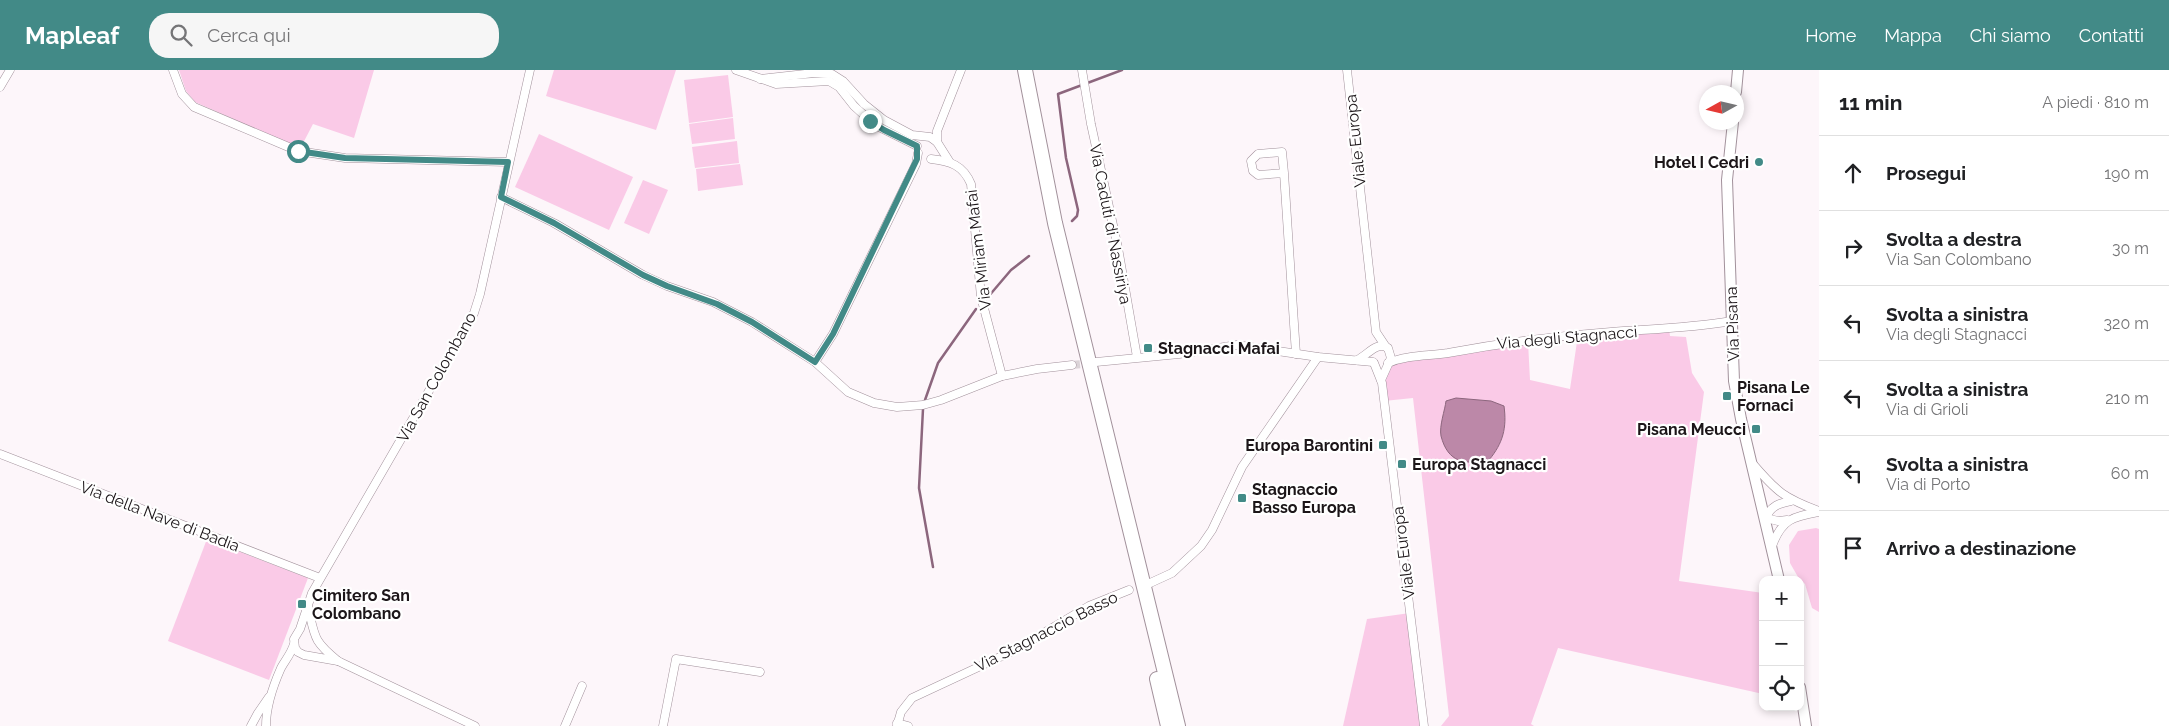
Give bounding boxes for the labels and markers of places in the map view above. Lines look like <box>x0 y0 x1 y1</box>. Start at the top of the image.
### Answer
place label: Hotel I Cedri <box>1654 153 1749 172</box>
marker: Hotel I Cedri <box>1753 156 1765 168</box>
place label: Stagnacci Mafai <box>1158 339 1280 358</box>
marker: Stagnacci Mafai <box>1142 342 1154 354</box>
place label: Pisana Le Fornaci <box>1737 378 1810 415</box>
marker: Pisana Le Fornaci <box>1721 390 1733 402</box>
place label: Pisana Meucci <box>1637 420 1746 439</box>
marker: Pisana Meucci <box>1750 423 1762 435</box>
place label: Europa Barontini <box>1245 436 1373 455</box>
marker: Europa Barontini <box>1377 439 1389 451</box>
place label: Europa Stagnacci <box>1412 455 1546 474</box>
marker: Europa Stagnacci <box>1396 458 1408 470</box>
place label: Stagnaccio Basso Europa <box>1252 480 1356 517</box>
marker: Stagnaccio Basso Europa <box>1236 492 1248 504</box>
place label: Cimitero San Colombano <box>312 586 410 623</box>
marker: Cimitero San Colombano <box>296 598 308 610</box>

